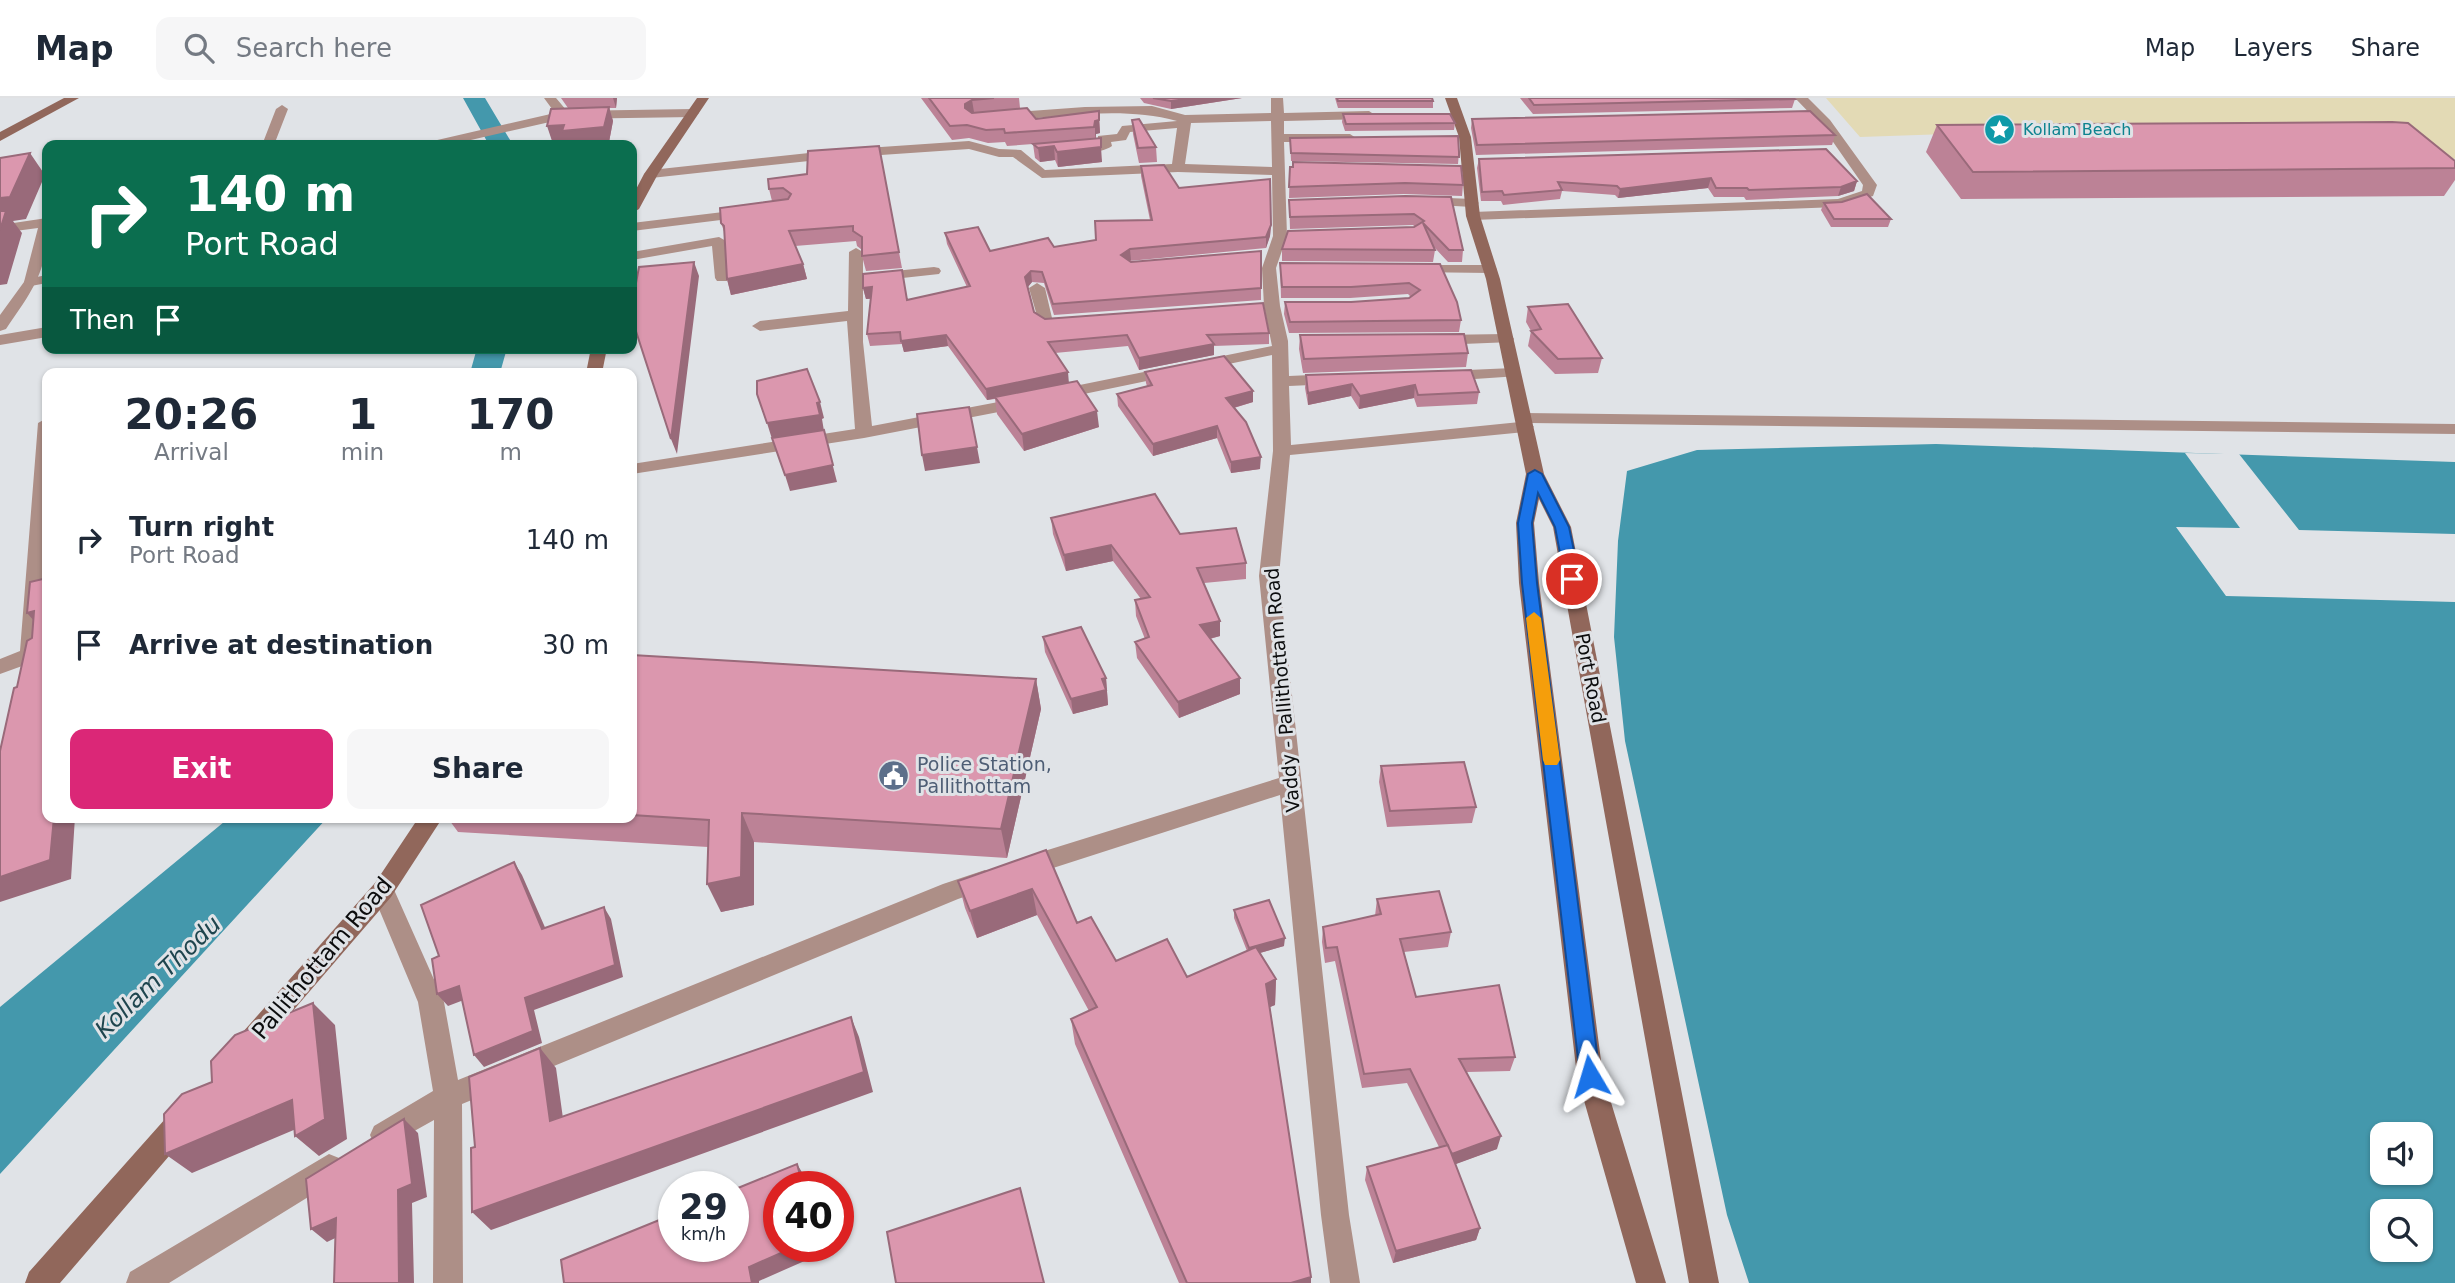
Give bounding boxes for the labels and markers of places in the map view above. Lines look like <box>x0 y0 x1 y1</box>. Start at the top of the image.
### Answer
place icon: Kollam Beach <box>1983 112 2017 146</box>
place label: Kollam Beach <box>2023 120 2131 139</box>
pin <box>1542 549 1602 609</box>
place label: Police Station, Pallithottam <box>917 753 1052 797</box>
public building icon: Police Station, Pallithottam <box>877 758 911 792</box>

